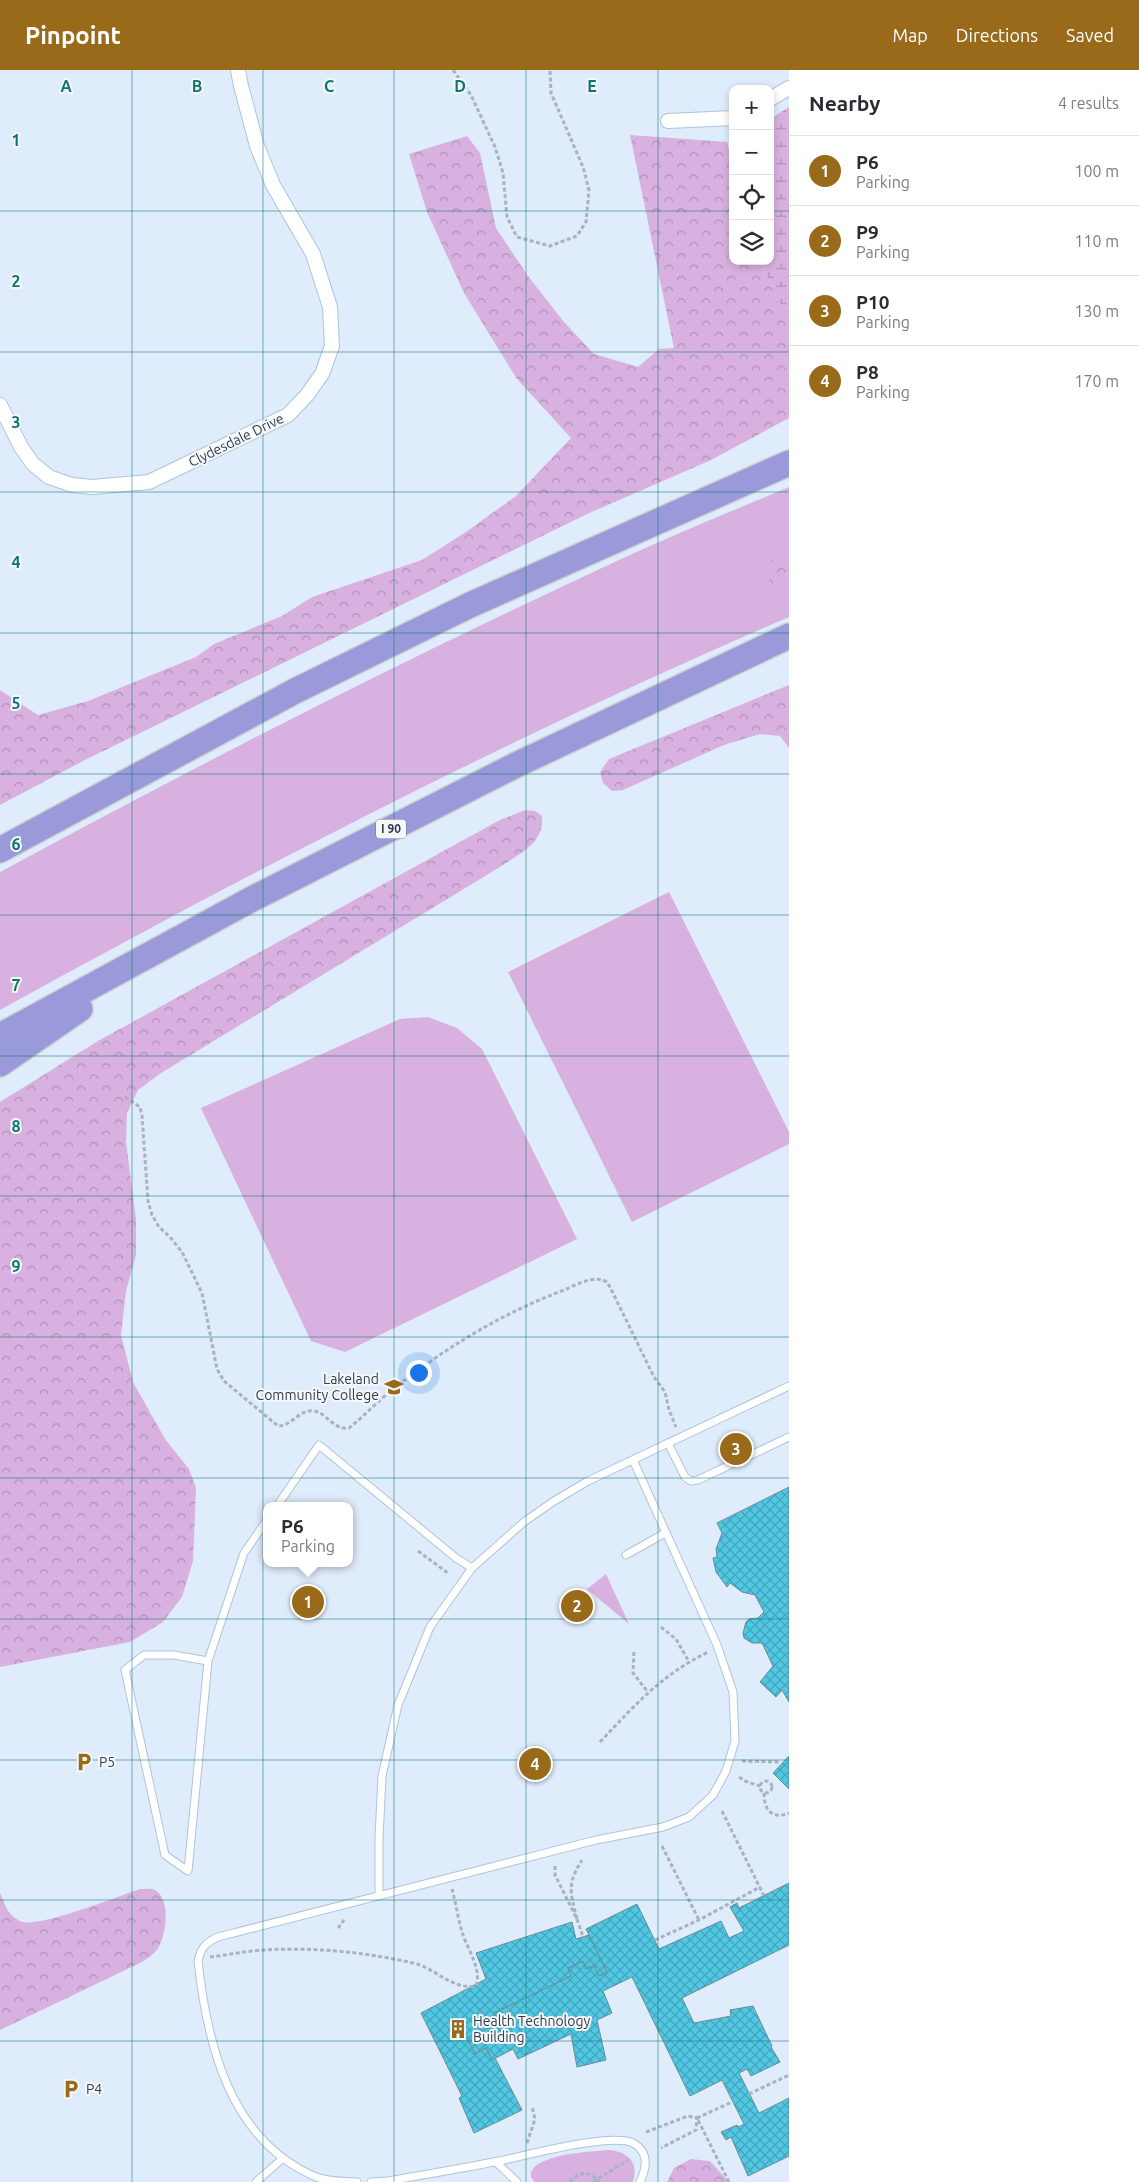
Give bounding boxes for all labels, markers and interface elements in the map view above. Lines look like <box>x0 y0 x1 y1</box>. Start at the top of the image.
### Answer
text: Pinpoint <box>25 22 121 49</box>
text: Map <box>892 25 928 45</box>
text: Directions <box>956 25 1038 45</box>
text: Saved <box>1066 25 1114 45</box>
text: A <box>60 77 72 95</box>
text: B <box>192 77 202 95</box>
text: C <box>324 77 334 95</box>
text: D <box>454 77 466 95</box>
text: E <box>587 77 597 95</box>
map controls <box>729 85 774 265</box>
button: + <box>729 85 774 130</box>
text: Nearby <box>809 91 880 115</box>
text: 4 results <box>1058 94 1119 112</box>
button: − <box>729 130 774 175</box>
text: 1 <box>11 131 21 149</box>
text: P6 <box>856 151 879 173</box>
text: 1 <box>820 162 830 180</box>
text: 100 m <box>1074 162 1119 180</box>
text: Parking <box>856 173 910 191</box>
button: locate <box>729 175 774 220</box>
button: layers <box>729 220 774 265</box>
text: P9 <box>856 221 879 243</box>
text: 2 <box>820 232 830 250</box>
text: 110 m <box>1074 232 1119 250</box>
text: Parking <box>856 243 910 261</box>
text: 2 <box>11 272 21 290</box>
text: P10 <box>856 291 889 313</box>
text: 3 <box>820 302 830 320</box>
text: 130 m <box>1074 302 1119 320</box>
text: Parking <box>856 313 910 331</box>
text: P8 <box>856 361 879 383</box>
text: 4 <box>820 372 830 390</box>
text: 170 m <box>1074 372 1119 390</box>
text: Parking <box>856 383 910 401</box>
street label: Clydesdale Drive <box>186 410 286 470</box>
text: 3 <box>11 413 21 431</box>
text: 4 <box>11 553 21 571</box>
text: 5 <box>11 694 21 712</box>
road number: I 90 <box>376 820 406 839</box>
text: 6 <box>11 835 21 853</box>
text: 7 <box>11 976 21 994</box>
text: 8 <box>11 1117 21 1135</box>
text: 9 <box>11 1257 21 1275</box>
your location <box>406 1360 432 1386</box>
place label: Lakeland Community College <box>256 1371 379 1403</box>
school or university icon: Lakeland Community College <box>383 1376 405 1398</box>
pin: 3 <box>720 1430 752 1468</box>
popup <box>263 1502 353 1567</box>
text: P6 <box>281 1515 304 1537</box>
text: Parking <box>281 1537 335 1555</box>
pin: 1 <box>292 1583 324 1621</box>
pin: 2 <box>561 1587 593 1625</box>
pin: 4 <box>519 1745 551 1783</box>
parking icon: P5 <box>73 1751 95 1773</box>
place label: P5 <box>99 1754 115 1770</box>
place label: Health Technology Building <box>473 2013 590 2045</box>
building icon: Health Technology Building <box>447 2018 469 2040</box>
parking icon: P4 <box>60 2078 82 2100</box>
place label: P4 <box>86 2081 102 2097</box>

